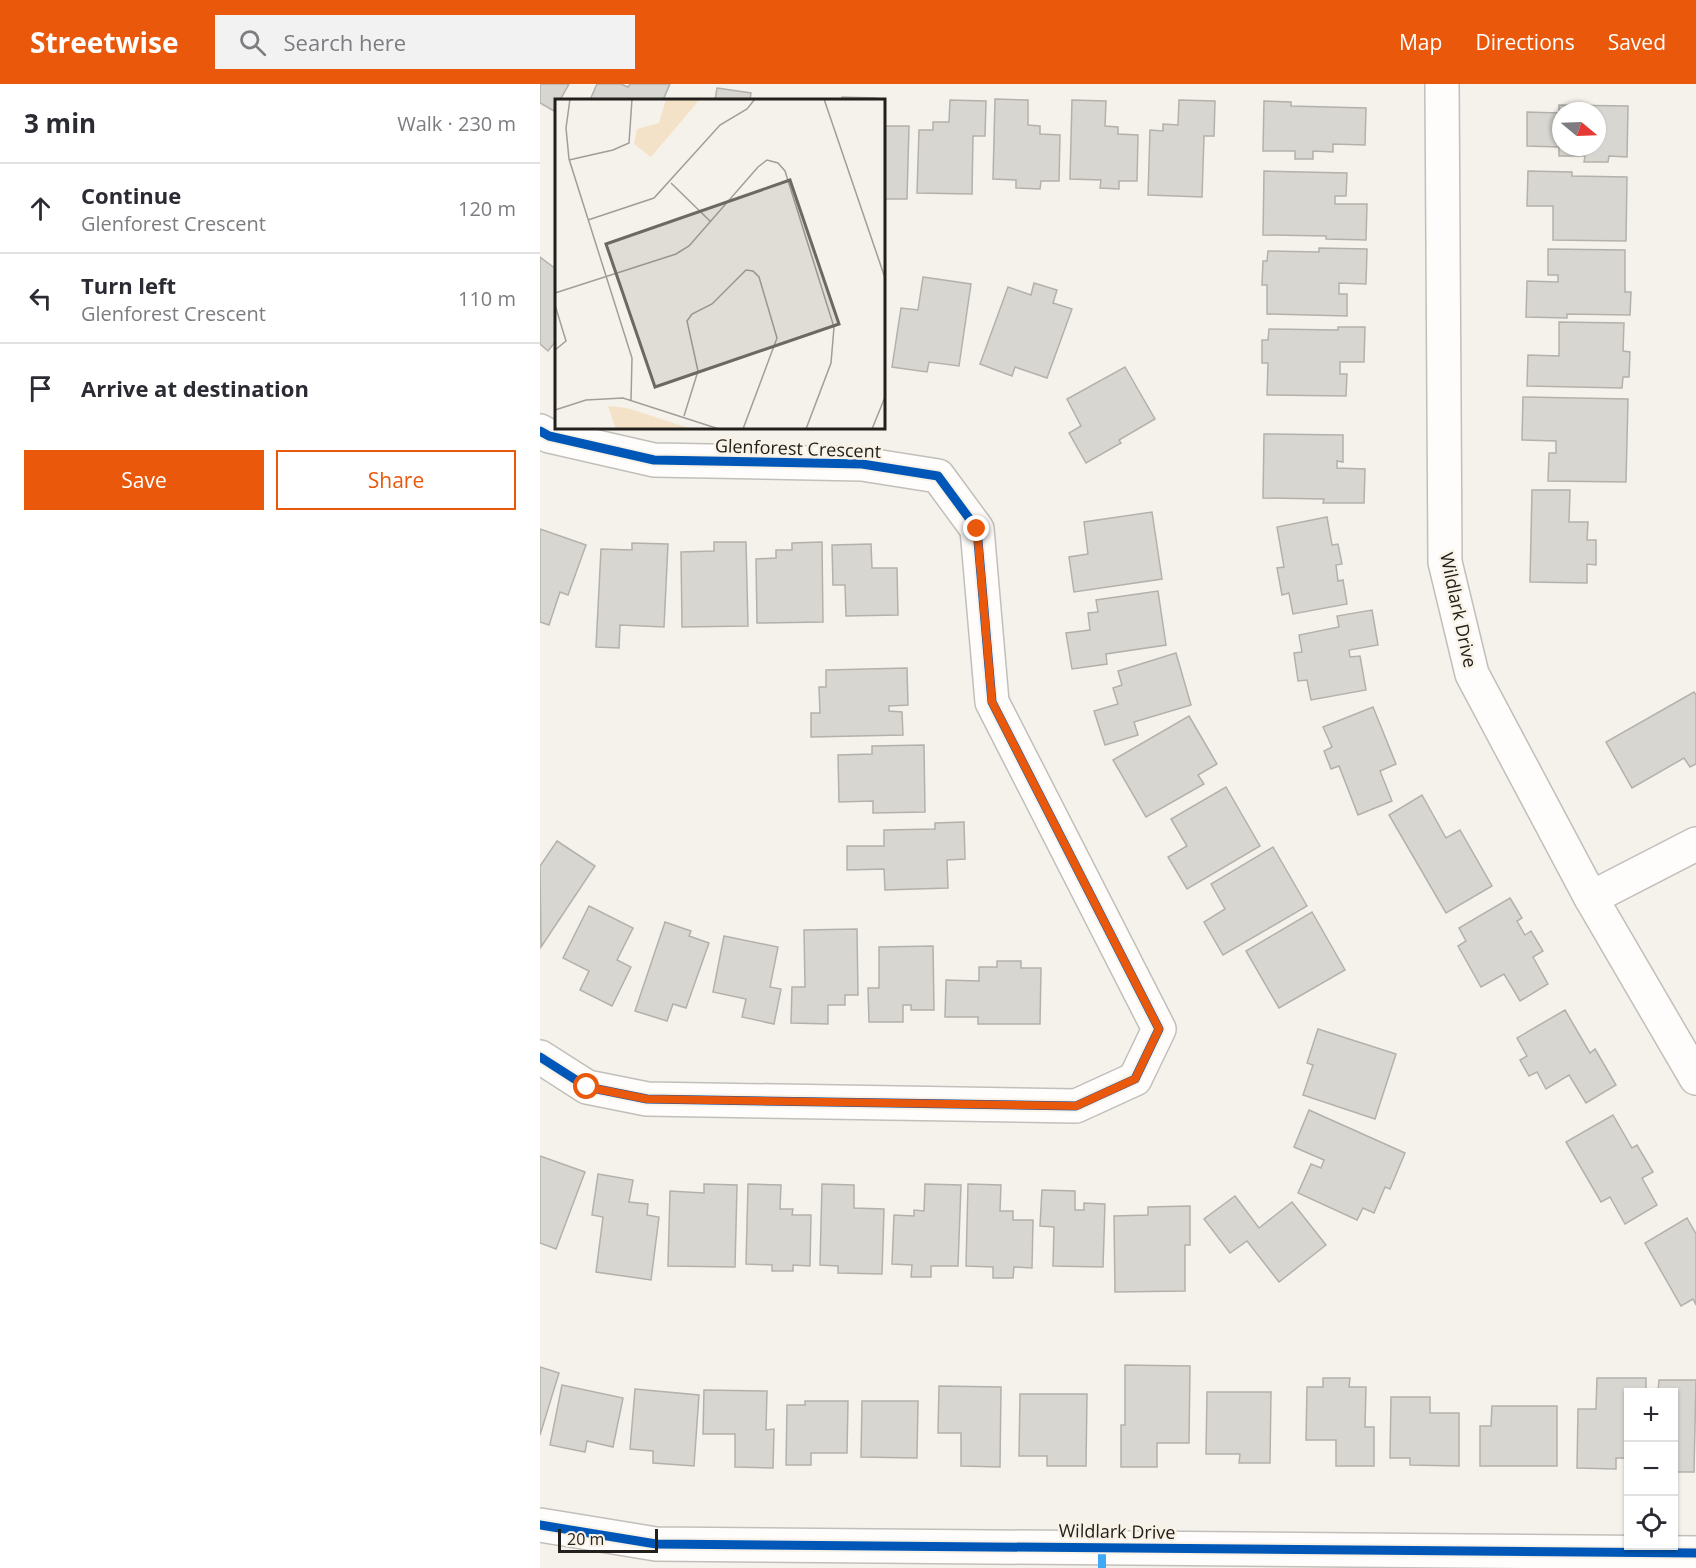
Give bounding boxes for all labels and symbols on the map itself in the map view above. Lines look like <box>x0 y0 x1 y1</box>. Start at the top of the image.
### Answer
inset map <box>555 99 885 429</box>
north arrow <box>1552 102 1606 156</box>
street label: Glenforest Crescent <box>714 433 882 463</box>
route end <box>963 515 989 541</box>
street label: Wildlark Drive <box>1435 550 1483 670</box>
route start <box>573 1073 599 1099</box>
street label: Wildlark Drive <box>1058 1518 1176 1544</box>
scale bar <box>558 1526 658 1554</box>

